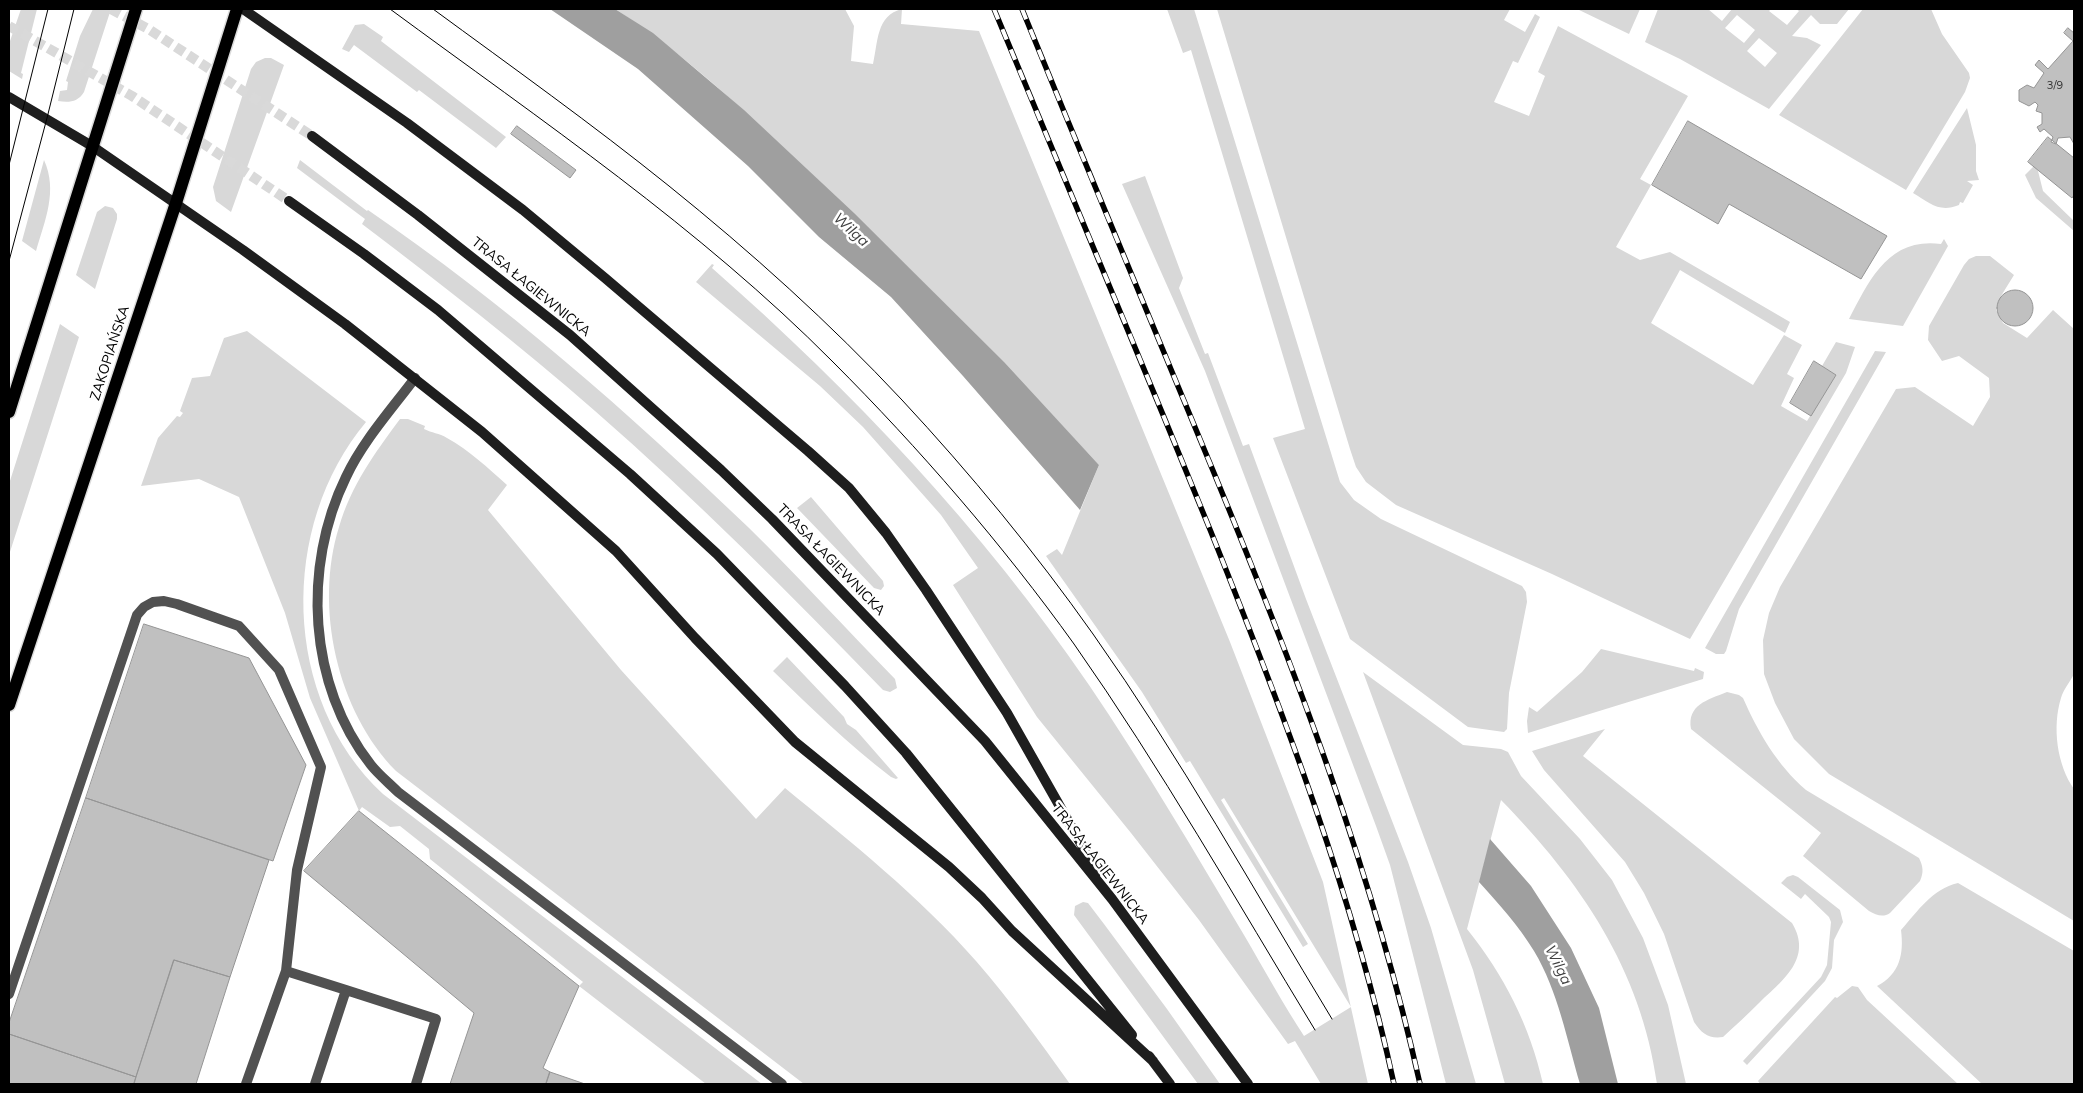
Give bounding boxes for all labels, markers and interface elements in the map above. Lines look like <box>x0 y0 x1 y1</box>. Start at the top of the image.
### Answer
house number: 3/9 <box>2047 79 2063 93</box>
water label: Wilga <box>829 209 873 251</box>
street label: TRASA ŁAGIEWNICKA <box>468 234 594 340</box>
street label: ZAKOPIAŃSKA <box>87 303 133 403</box>
street label: TRASA ŁAGIEWNICKA <box>773 501 889 619</box>
street label: TRASA ŁAGIEWNICKA <box>1048 800 1152 928</box>
water label: Wilga <box>1541 942 1575 988</box>

